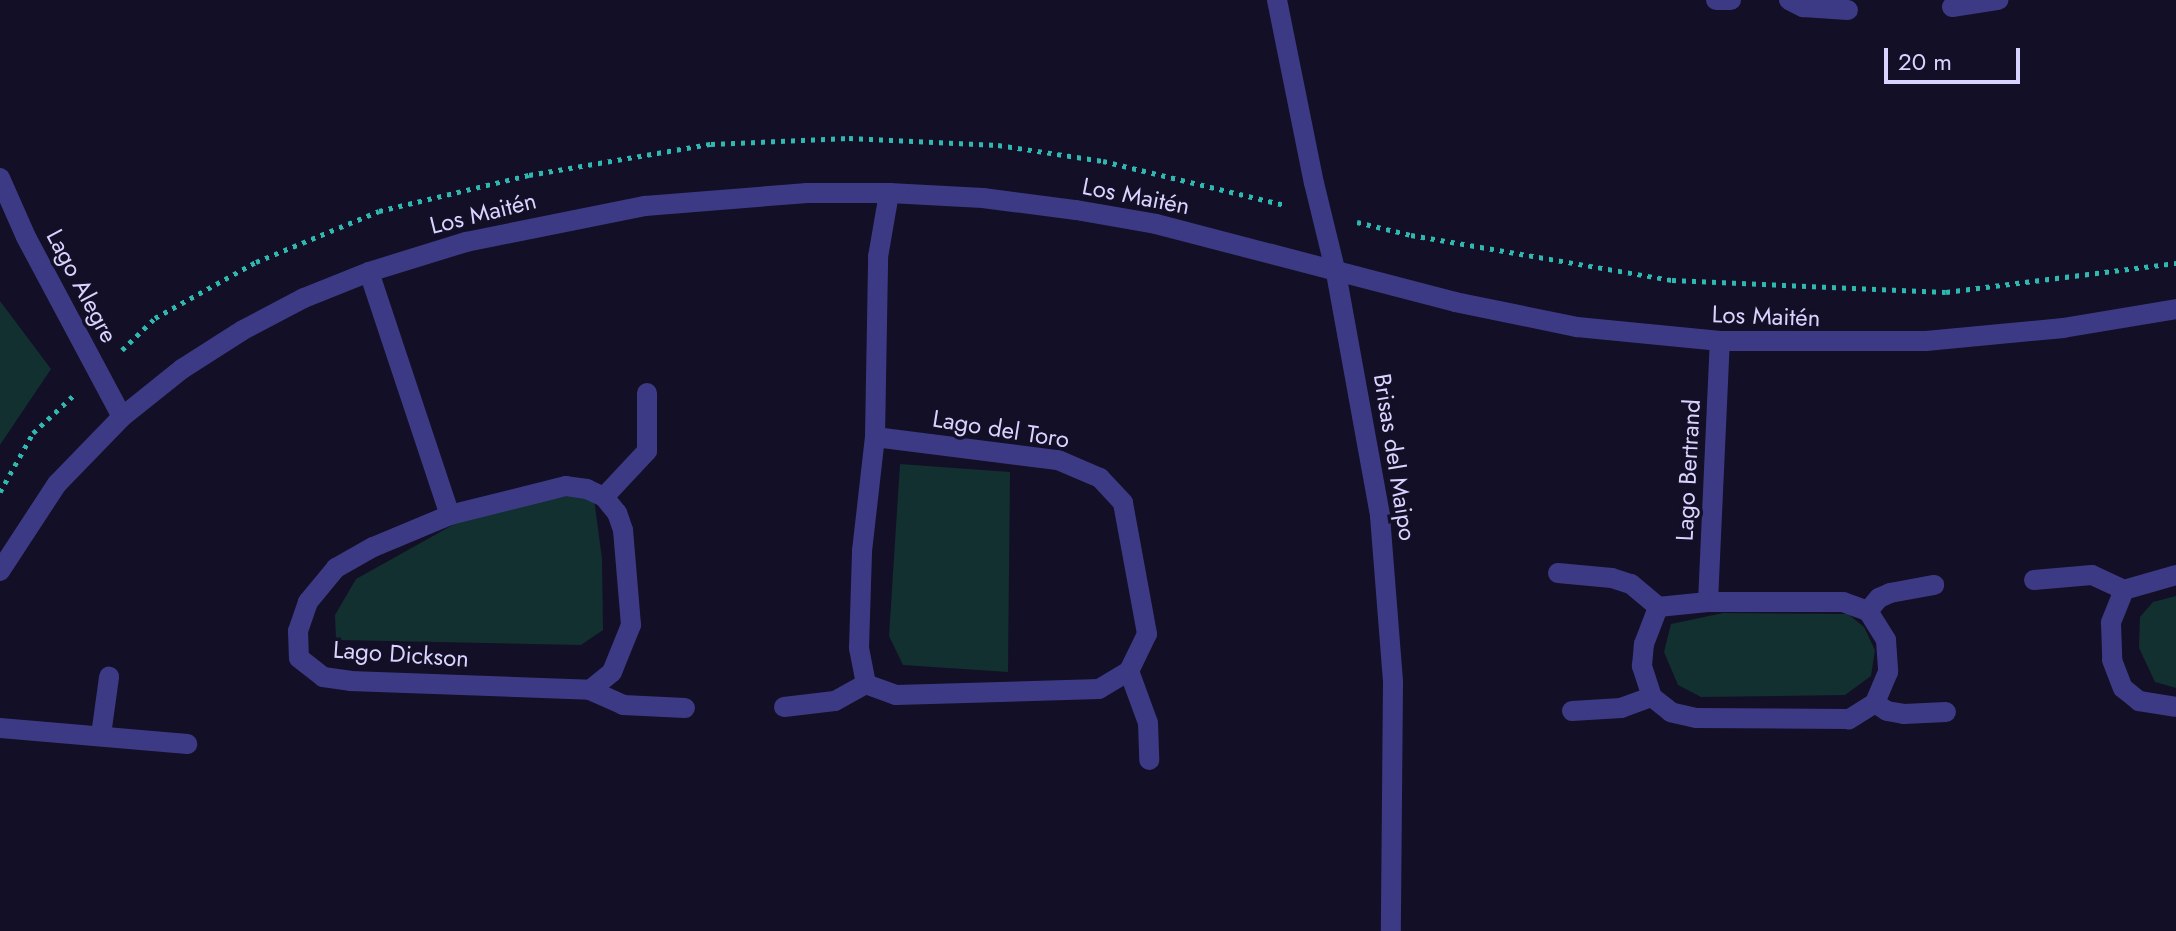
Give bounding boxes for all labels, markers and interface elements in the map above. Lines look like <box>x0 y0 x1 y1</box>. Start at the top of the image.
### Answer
scale bar <box>1888 32 2024 82</box>
text: 20 m <box>1898 44 1952 79</box>
street label: Los Maitén <box>1080 171 1192 221</box>
street label: Los Maitén <box>427 186 539 240</box>
street label: Lago Alegre <box>40 225 124 347</box>
street label: Los Maitén <box>1711 300 1821 332</box>
street label: Brisas del Maipo <box>1368 371 1422 543</box>
street label: Lago Bertrand <box>1670 398 1706 542</box>
street label: Lago del Toro <box>931 404 1071 454</box>
street label: Lago Dickson <box>332 635 470 673</box>

